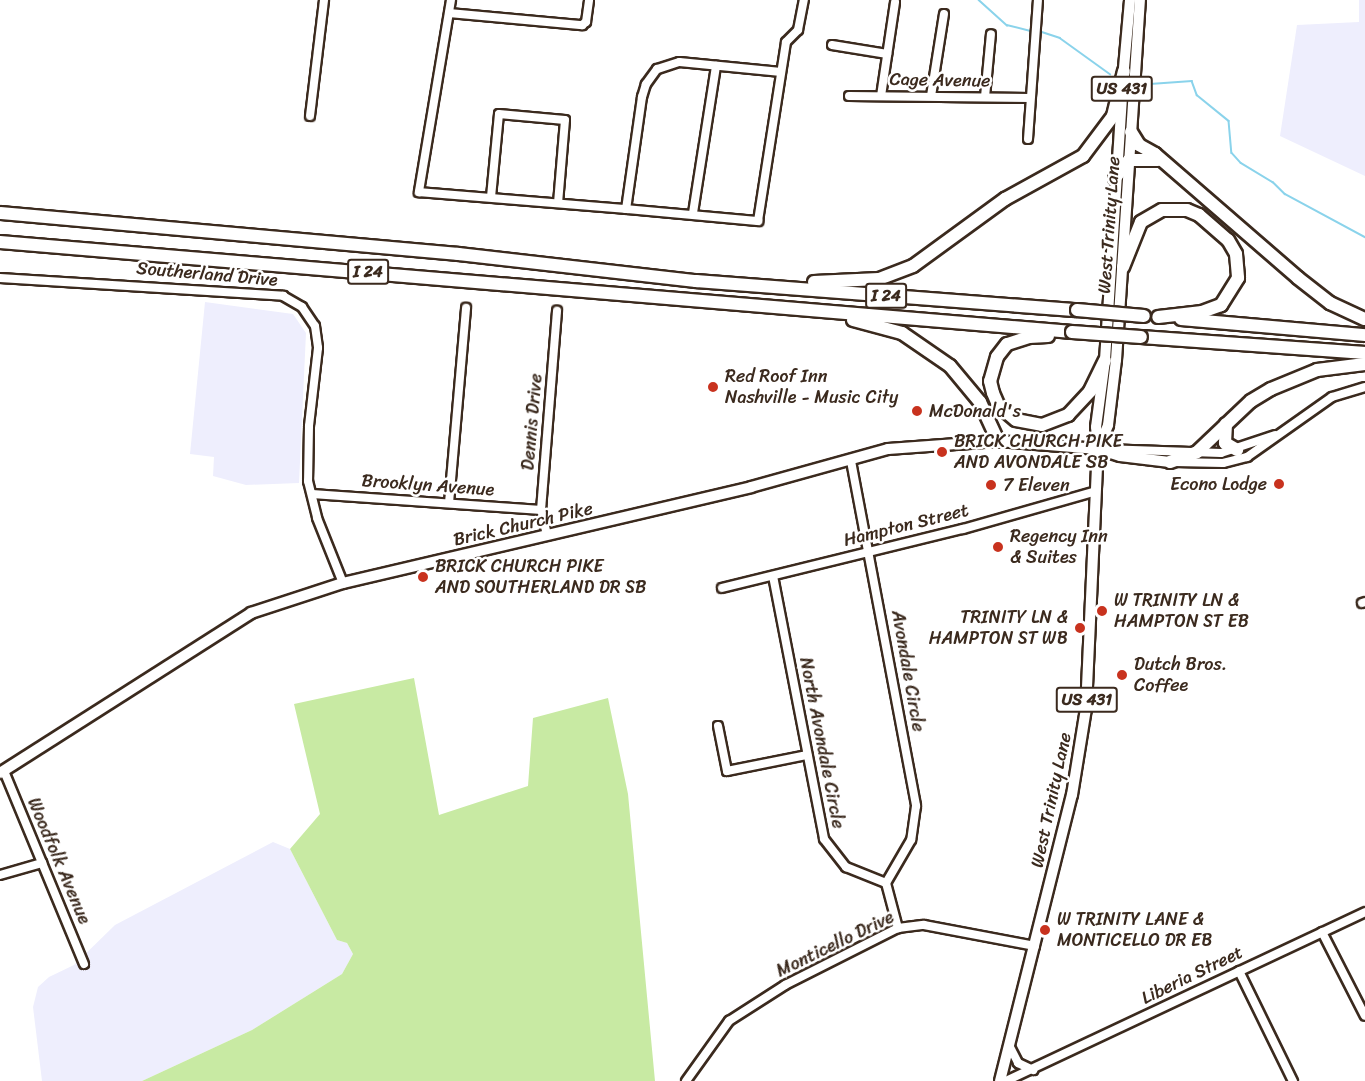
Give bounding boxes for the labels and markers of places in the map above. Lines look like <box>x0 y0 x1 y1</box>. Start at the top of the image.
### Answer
place label: Red Roof Inn Nashville - Music City <box>725 366 899 409</box>
marker: Red Roof Inn Nashville - Music City <box>706 380 720 394</box>
place label: McDonald's <box>929 400 1021 422</box>
marker: McDonald's <box>910 404 924 418</box>
place label: BRICK CHURCH PIKE AND AVONDALE SB <box>954 431 1124 474</box>
marker: BRICK CHURCH PIKE AND AVONDALE SB <box>935 445 949 459</box>
place label: Econo Lodge <box>1170 473 1267 495</box>
place label: 7 Eleven <box>1003 474 1070 496</box>
marker: Econo Lodge <box>1272 477 1286 491</box>
marker: 7 Eleven <box>984 478 998 492</box>
place label: Regency Inn & Suites <box>1010 526 1108 568</box>
marker: Regency Inn & Suites <box>991 540 1005 554</box>
place label: BRICK CHURCH PIKE AND SOUTHERLAND DR SB <box>435 556 650 598</box>
marker: BRICK CHURCH PIKE AND SOUTHERLAND DR SB <box>416 570 430 584</box>
place label: W TRINITY LN & HAMPTON ST EB <box>1114 590 1250 632</box>
marker: W TRINITY LN & HAMPTON ST EB <box>1095 604 1109 618</box>
place label: TRINITY LN & HAMPTON ST WB <box>928 607 1068 650</box>
marker: TRINITY LN & HAMPTON ST WB <box>1073 621 1087 635</box>
place label: Dutch Bros. Coffee <box>1134 654 1227 696</box>
marker: Dutch Bros. Coffee <box>1115 668 1129 682</box>
place label: W TRINITY LANE & MONTICELLO DR EB <box>1057 909 1212 952</box>
marker: W TRINITY LANE & MONTICELLO DR EB <box>1038 923 1052 937</box>

